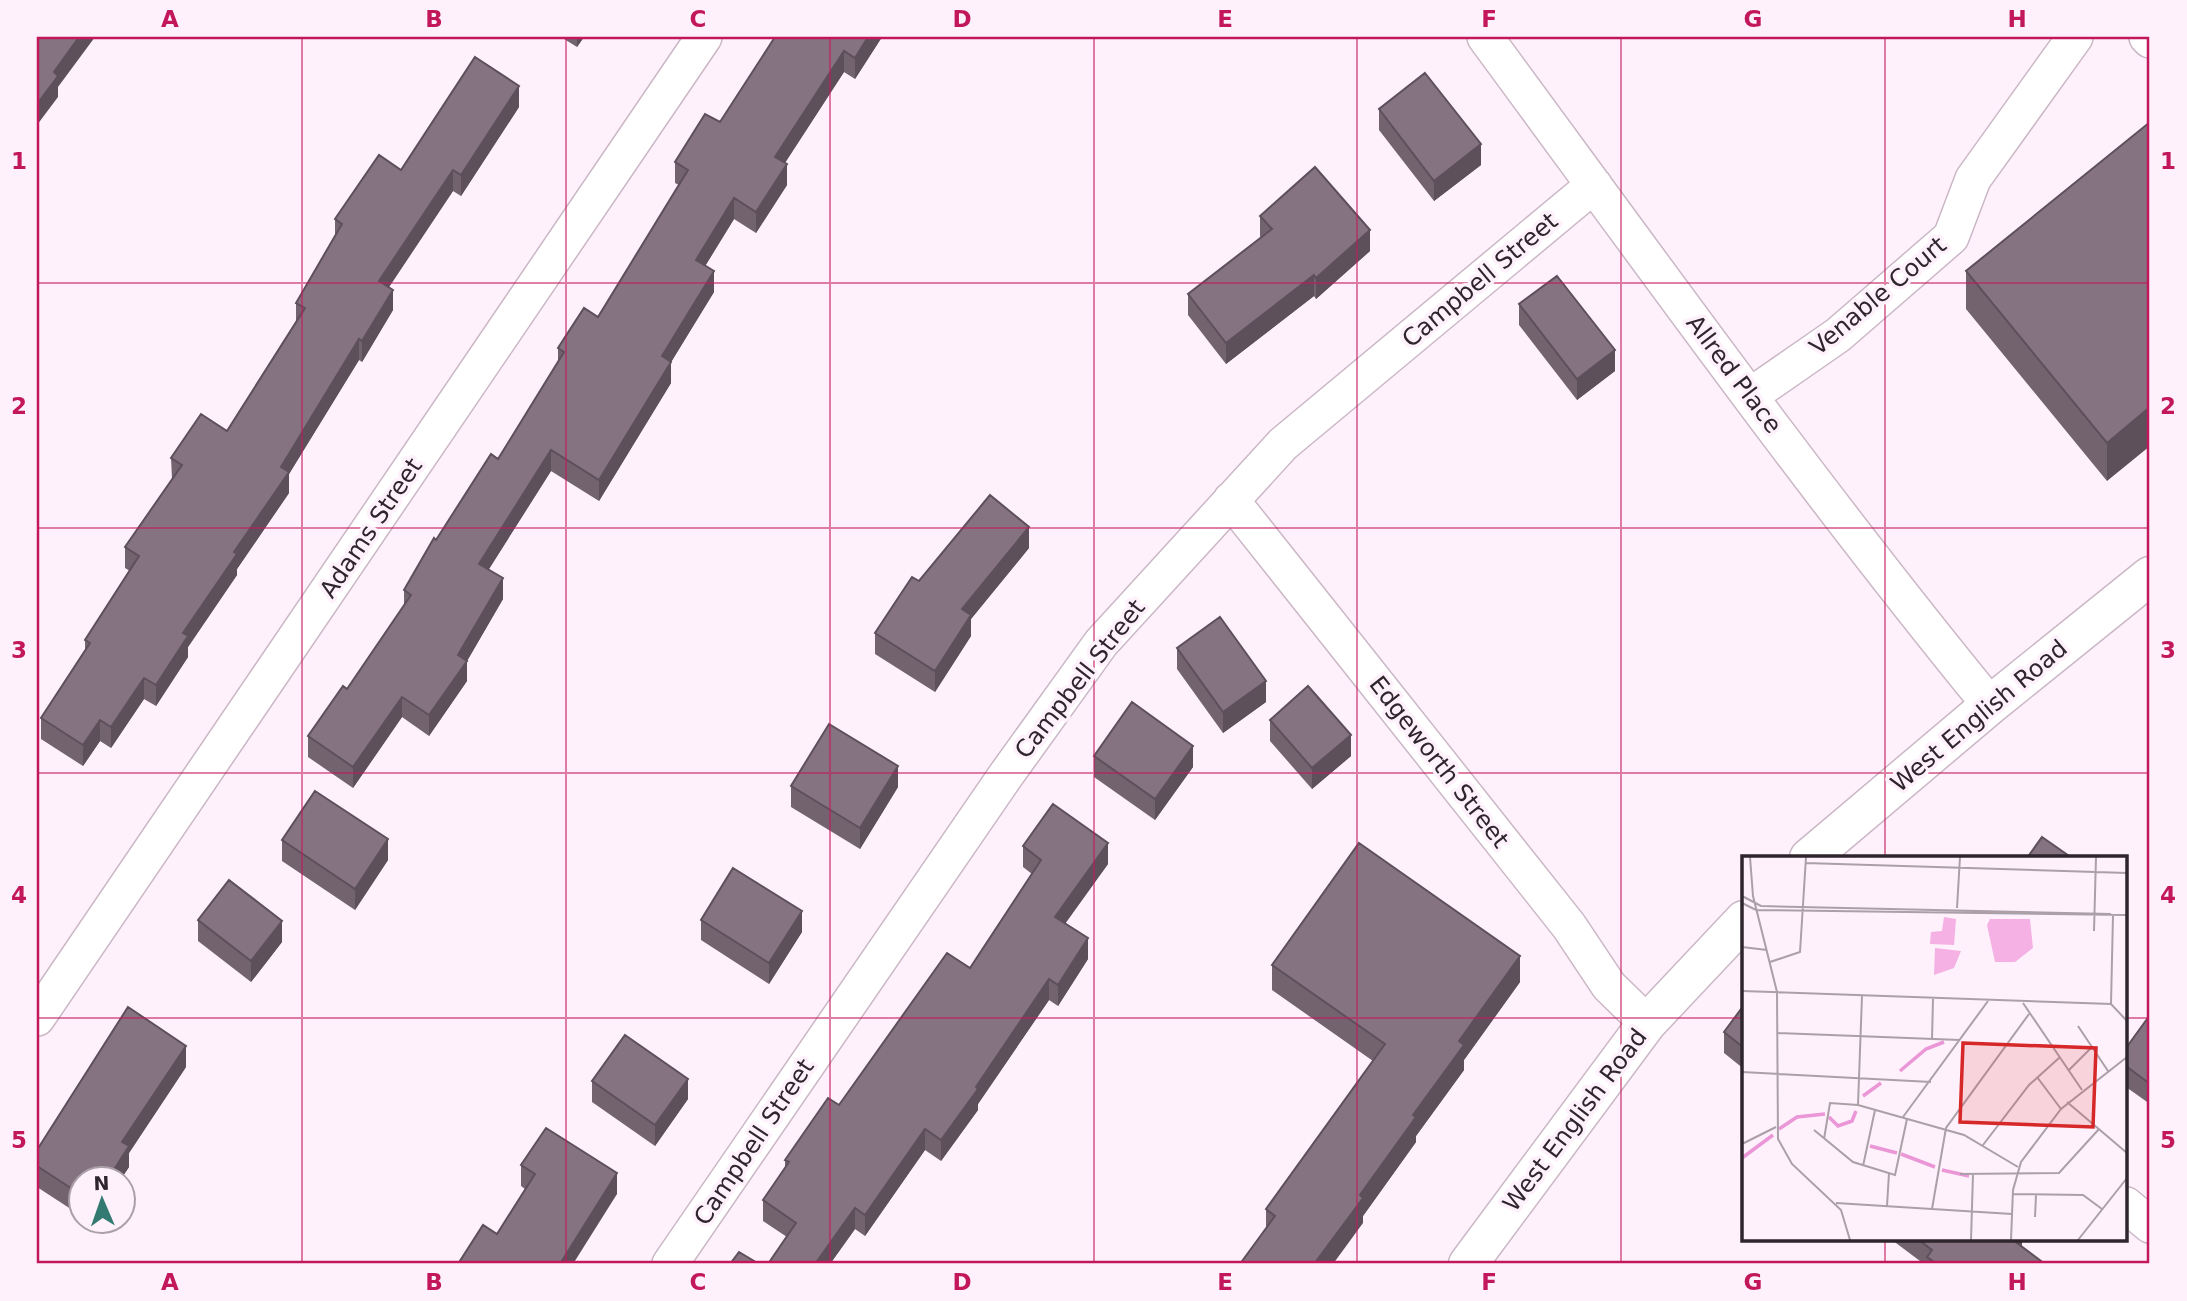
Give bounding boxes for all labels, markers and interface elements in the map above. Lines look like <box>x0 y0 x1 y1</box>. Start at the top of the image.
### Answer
text: A <box>161 6 179 32</box>
text: B <box>425 6 443 32</box>
text: C <box>690 6 706 32</box>
text: D <box>952 6 972 32</box>
text: E <box>1217 6 1233 32</box>
text: F <box>1481 6 1497 32</box>
text: G <box>1744 6 1762 32</box>
text: H <box>2007 6 2027 32</box>
text: 1 <box>11 148 27 174</box>
text: 1 <box>2160 148 2176 174</box>
street label: Campbell Street <box>1397 207 1563 353</box>
street label: Venable Court <box>1804 231 1952 361</box>
street label: Allred Place <box>1681 309 1787 439</box>
text: 2 <box>11 393 27 419</box>
text: 2 <box>2160 393 2176 419</box>
street label: Adams Street <box>314 453 428 603</box>
street label: Campbell Street <box>1009 594 1151 764</box>
street label: West English Road <box>1885 634 2073 798</box>
text: 3 <box>11 637 27 663</box>
text: 3 <box>2160 637 2176 663</box>
street label: Edgeworth Street <box>1363 671 1515 853</box>
inset map <box>1742 856 2128 1242</box>
text: 4 <box>11 882 27 908</box>
text: 4 <box>2160 882 2176 908</box>
street label: West English Road <box>1497 1023 1653 1217</box>
street label: Campbell Street <box>688 1054 820 1230</box>
text: 5 <box>11 1127 27 1153</box>
text: 5 <box>2160 1127 2176 1153</box>
north arrow <box>66 1164 136 1234</box>
text: N <box>93 1172 110 1194</box>
text: A <box>161 1269 179 1295</box>
text: B <box>425 1269 443 1295</box>
text: C <box>690 1269 706 1295</box>
text: D <box>952 1269 972 1295</box>
text: E <box>1217 1269 1233 1295</box>
text: F <box>1481 1269 1497 1295</box>
text: G <box>1744 1269 1762 1295</box>
text: H <box>2007 1269 2027 1295</box>

